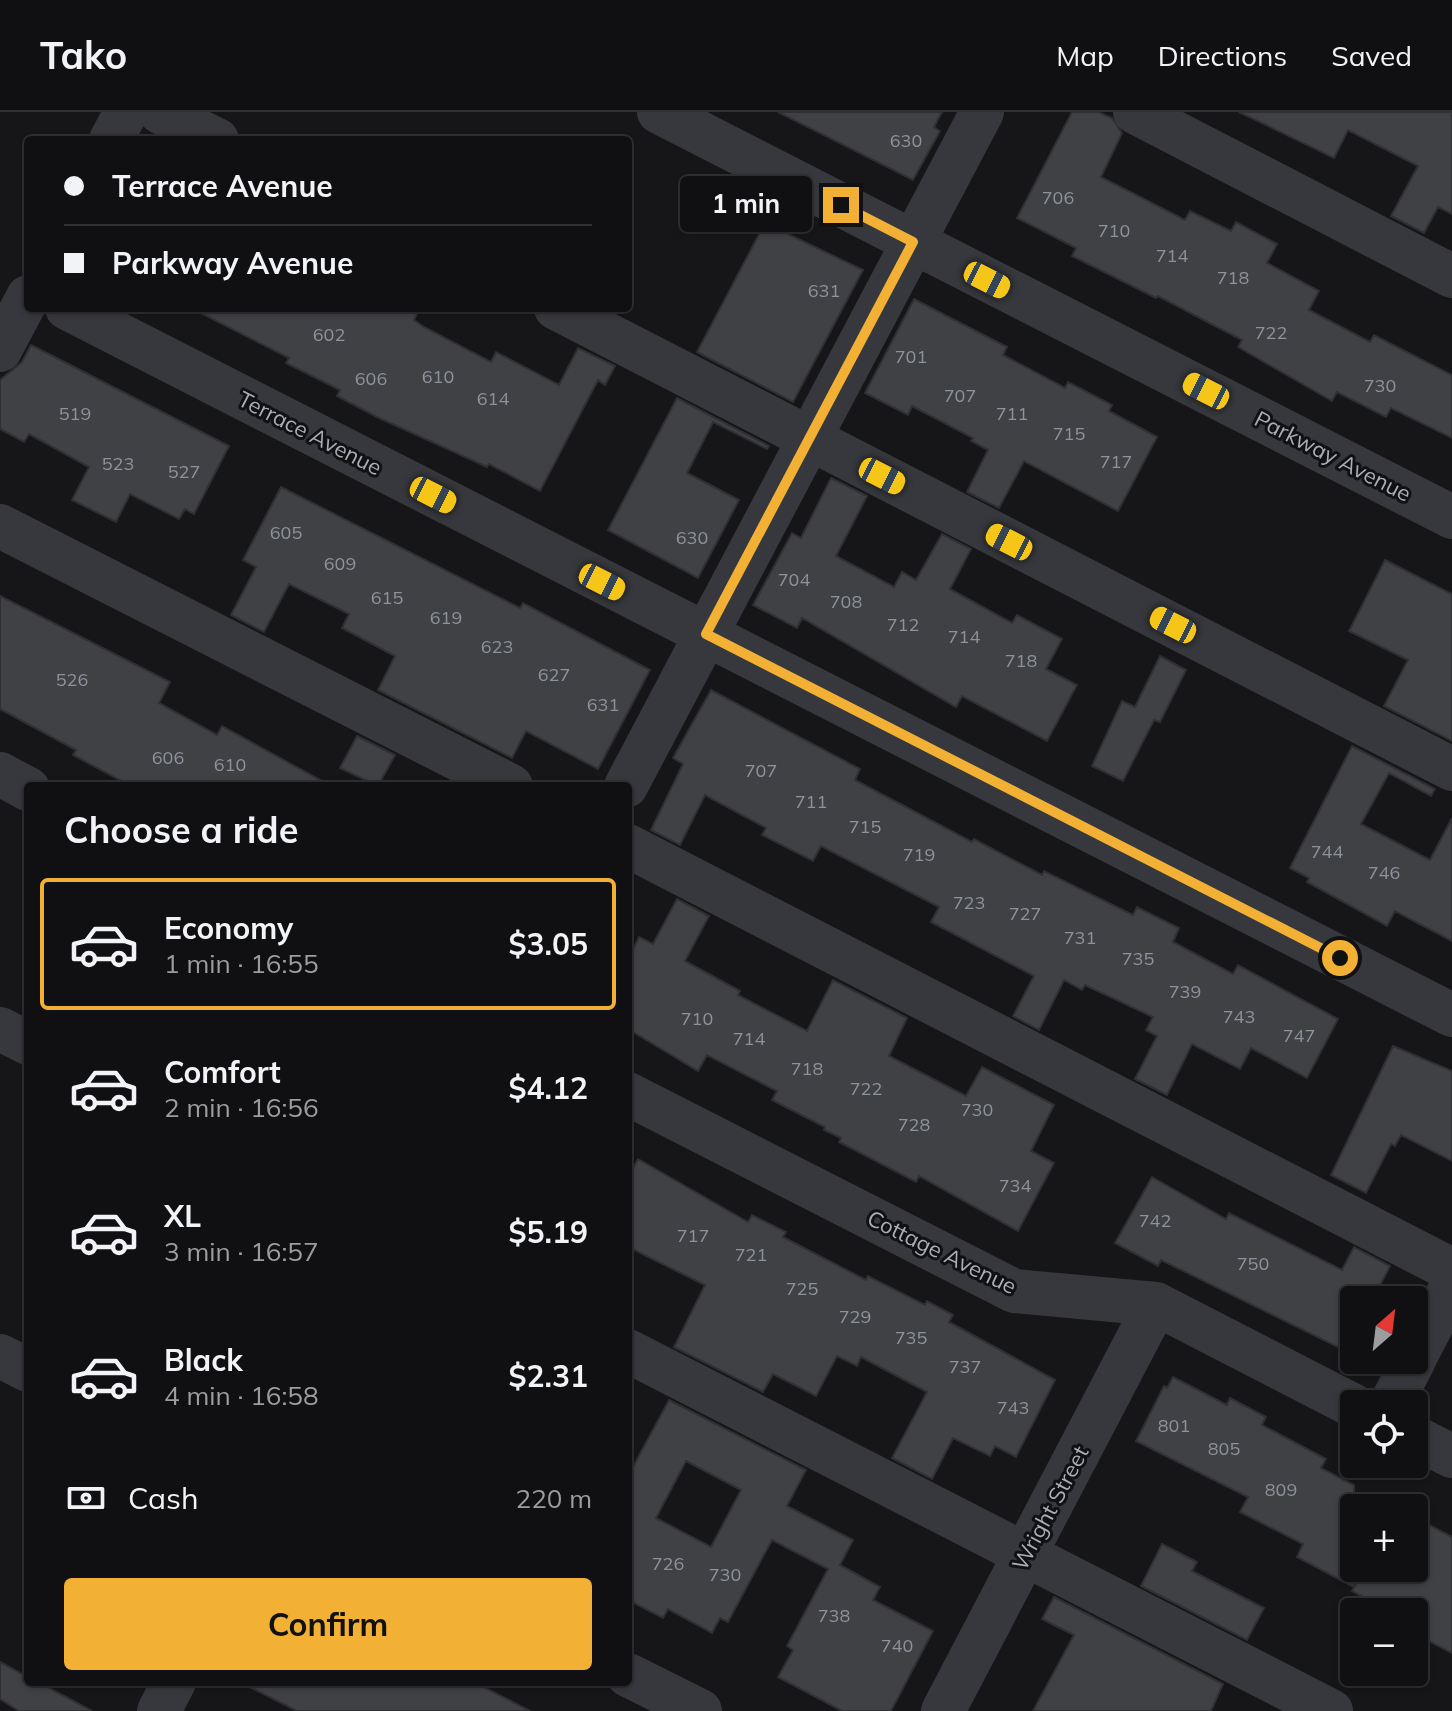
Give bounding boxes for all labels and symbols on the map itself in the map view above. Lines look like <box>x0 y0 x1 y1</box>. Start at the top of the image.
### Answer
house number: 630 <box>890 129 922 152</box>
callout: 1 min <box>681 177 813 233</box>
house number: 706 <box>1042 186 1074 209</box>
route end <box>823 187 859 223</box>
house number: 710 <box>1098 219 1130 242</box>
house number: 714 <box>1156 244 1188 267</box>
car <box>960 258 1014 302</box>
house number: 718 <box>1217 266 1249 289</box>
house number: 631 <box>808 279 840 302</box>
house number: 722 <box>1255 321 1287 344</box>
house number: 602 <box>313 323 345 346</box>
house number: 701 <box>895 345 927 368</box>
house number: 610 <box>422 365 454 388</box>
house number: 606 <box>355 367 387 390</box>
car <box>1179 369 1233 413</box>
house number: 730 <box>1364 374 1396 397</box>
house number: 707 <box>944 384 976 407</box>
street label: Terrace Avenue <box>233 385 387 481</box>
house number: 614 <box>477 387 509 410</box>
house number: 519 <box>59 402 91 425</box>
house number: 711 <box>996 402 1028 425</box>
street label: Parkway Avenue <box>1250 404 1416 508</box>
house number: 715 <box>1053 422 1085 445</box>
house number: 717 <box>1100 450 1132 473</box>
house number: 523 <box>102 452 134 475</box>
car <box>855 454 909 498</box>
house number: 527 <box>168 460 200 483</box>
car <box>406 473 460 517</box>
car <box>982 520 1036 564</box>
house number: 605 <box>270 521 302 544</box>
house number: 630 <box>676 526 708 549</box>
house number: 609 <box>324 552 356 575</box>
car <box>575 560 629 604</box>
house number: 704 <box>778 568 810 591</box>
house number: 615 <box>371 586 403 609</box>
house number: 708 <box>830 590 862 613</box>
car <box>1146 603 1200 647</box>
house number: 619 <box>430 606 462 629</box>
house number: 712 <box>887 613 919 636</box>
house number: 714 <box>948 625 980 648</box>
house number: 623 <box>481 635 513 658</box>
house number: 718 <box>1005 649 1037 672</box>
house number: 627 <box>538 663 570 686</box>
house number: 526 <box>56 668 88 691</box>
house number: 631 <box>587 693 619 716</box>
house number: 606 <box>152 746 184 769</box>
house number: 610 <box>214 753 246 776</box>
house number: 707 <box>745 759 777 782</box>
house number: 711 <box>795 790 827 813</box>
house number: 715 <box>849 815 881 838</box>
house number: 744 <box>1311 840 1343 863</box>
house number: 719 <box>903 843 935 866</box>
house number: 746 <box>1368 861 1400 884</box>
house number: 723 <box>953 891 985 914</box>
house number: 727 <box>1009 902 1041 925</box>
house number: 731 <box>1064 926 1096 949</box>
route start <box>1322 940 1358 976</box>
house number: 735 <box>1122 947 1154 970</box>
house number: 739 <box>1169 980 1201 1003</box>
house number: 743 <box>1223 1005 1255 1028</box>
house number: 710 <box>681 1007 713 1030</box>
house number: 747 <box>1283 1024 1315 1047</box>
house number: 714 <box>733 1027 765 1050</box>
house number: 718 <box>791 1057 823 1080</box>
house number: 722 <box>850 1077 882 1100</box>
house number: 730 <box>961 1098 993 1121</box>
house number: 728 <box>898 1113 930 1136</box>
house number: 734 <box>999 1174 1031 1197</box>
street label: Cottage Avenue <box>863 1204 1021 1300</box>
house number: 742 <box>1139 1209 1171 1232</box>
house number: 717 <box>677 1224 709 1247</box>
house number: 721 <box>735 1243 767 1266</box>
house number: 750 <box>1237 1252 1269 1275</box>
house number: 725 <box>786 1277 818 1300</box>
north arrow <box>1340 1286 1428 1374</box>
house number: 729 <box>839 1305 871 1328</box>
house number: 735 <box>895 1326 927 1349</box>
house number: 737 <box>949 1355 981 1378</box>
house number: 743 <box>997 1396 1029 1419</box>
house number: 801 <box>1158 1414 1190 1437</box>
house number: 805 <box>1208 1437 1240 1460</box>
street label: Wright Street <box>1006 1441 1095 1575</box>
house number: 809 <box>1265 1478 1297 1501</box>
house number: 726 <box>652 1552 684 1575</box>
house number: 730 <box>709 1563 741 1586</box>
house number: 738 <box>818 1604 850 1627</box>
house number: 740 <box>881 1634 913 1657</box>

